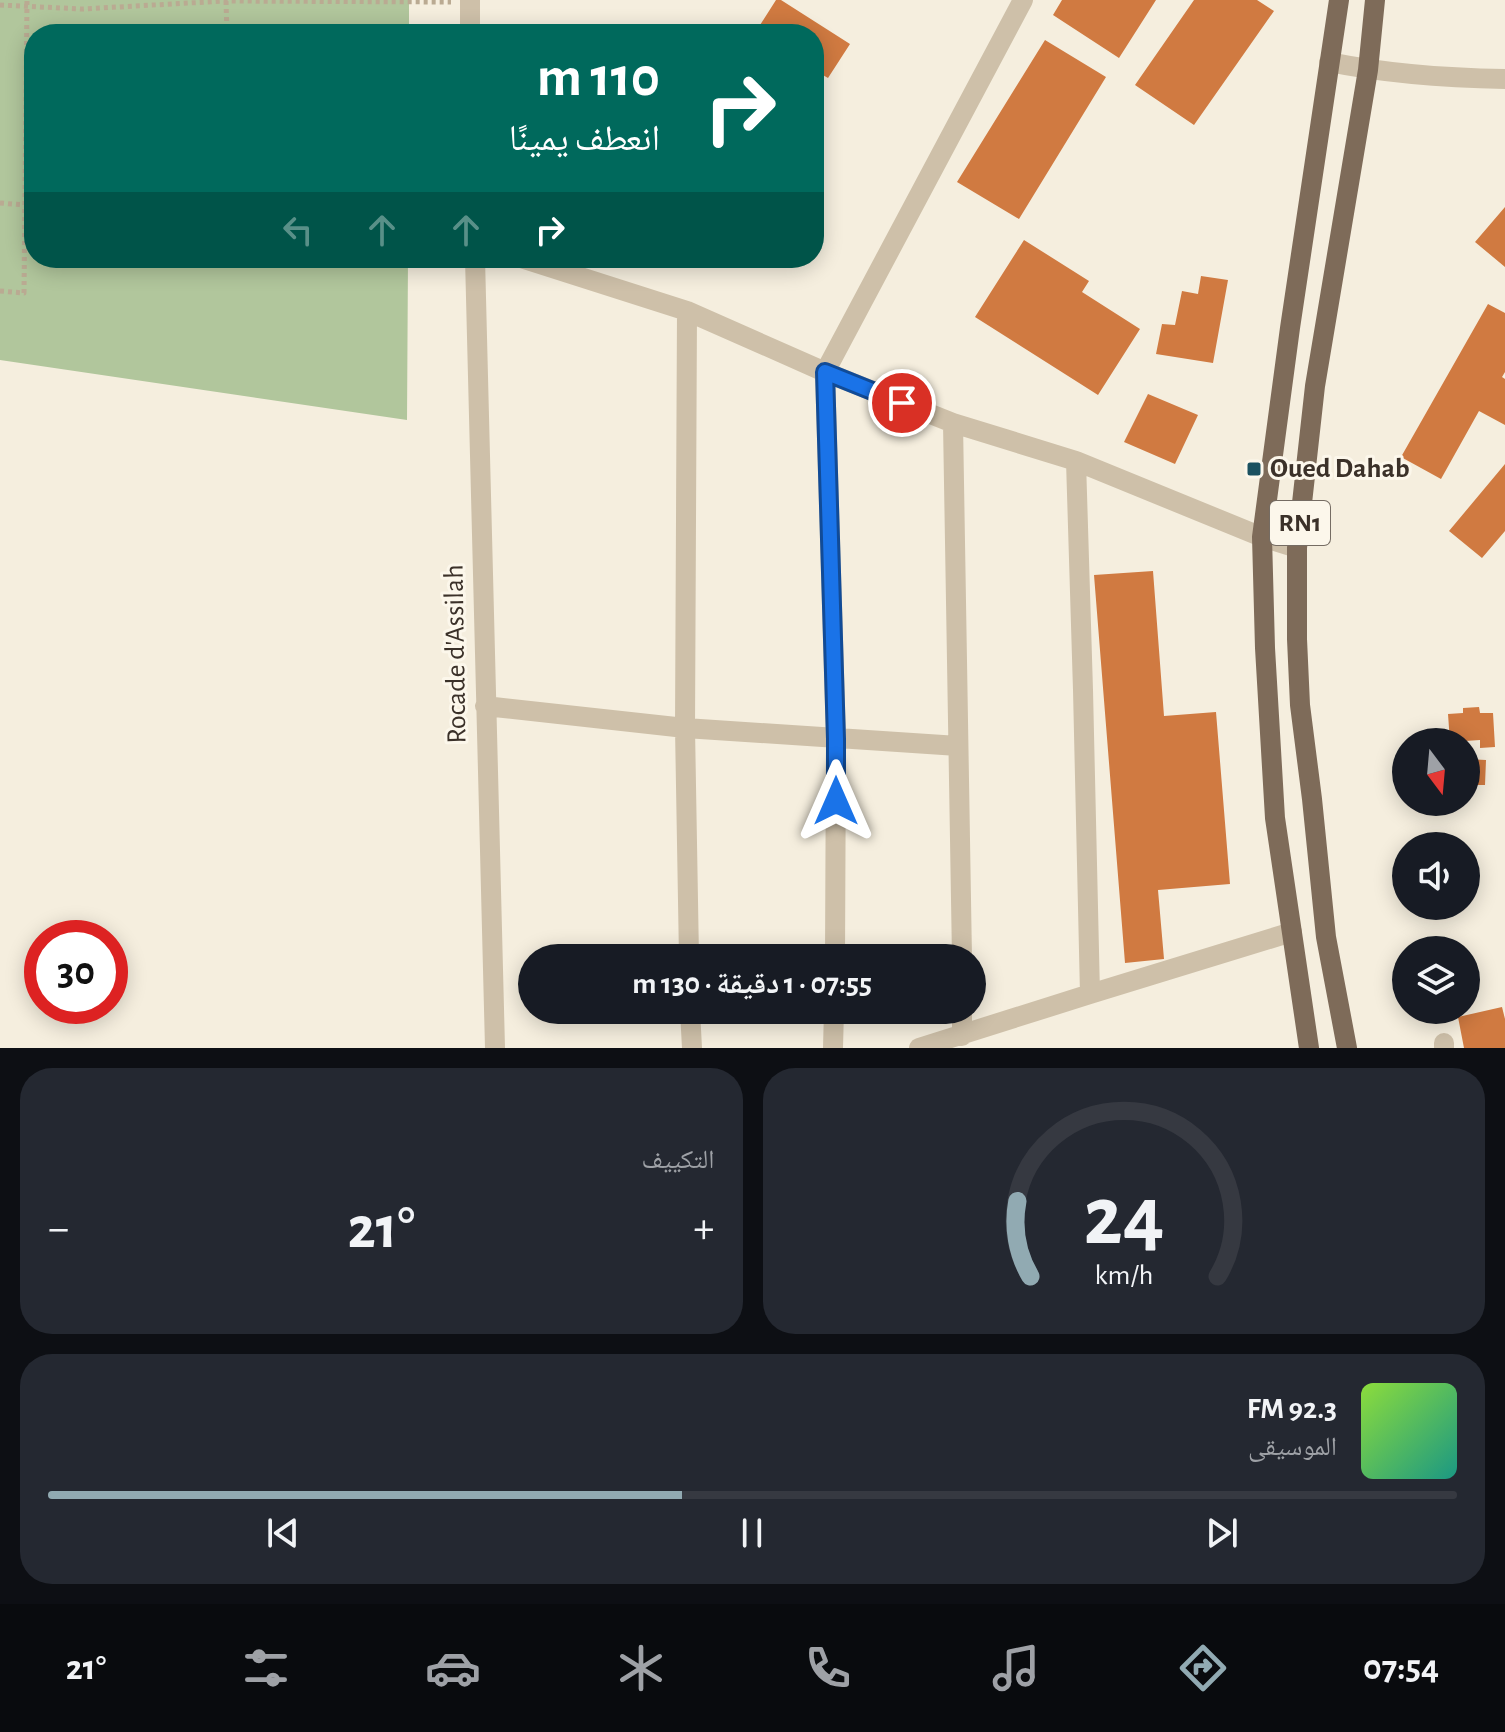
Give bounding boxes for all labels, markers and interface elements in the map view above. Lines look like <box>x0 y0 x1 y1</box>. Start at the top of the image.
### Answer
text: 110 m <box>537 50 660 106</box>
icon: right <box>688 56 792 160</box>
text: انعطف يمينًا <box>509 121 660 157</box>
icon: left <box>276 208 320 252</box>
icon: ahead <box>360 208 404 252</box>
icon: ahead <box>444 208 488 252</box>
icon: right <box>528 208 572 252</box>
pin <box>868 369 936 437</box>
icon: arrive <box>880 381 924 425</box>
place label: Oued Dahab <box>1270 455 1410 483</box>
marker: Oued Dahab <box>1245 460 1263 478</box>
road number: RN1 <box>1270 501 1330 545</box>
street label: Rocade d'Assilah <box>440 564 472 744</box>
north arrow <box>1392 728 1480 816</box>
map controls <box>1392 728 1480 1024</box>
position arrow <box>794 759 878 843</box>
button: sound <box>1392 832 1480 920</box>
speed limit sign: 30 <box>24 920 128 1024</box>
button: layers <box>1392 936 1480 1024</box>
text: 07:55 · 1 دقيقة · 130 m <box>632 969 872 999</box>
text: التكييف <box>642 1147 715 1173</box>
text: 24 <box>1083 1176 1164 1260</box>
text: 21° <box>348 1199 415 1259</box>
text: − <box>48 1207 69 1251</box>
text: + <box>693 1207 714 1251</box>
text: km/h <box>1094 1261 1153 1290</box>
text: 92.3 FM <box>1247 1394 1337 1424</box>
text: الموسيقى <box>1248 1434 1337 1460</box>
icon: previous <box>261 1511 305 1555</box>
icon: pause <box>730 1511 774 1555</box>
icon: next <box>1200 1511 1244 1555</box>
icon: filters <box>238 1640 294 1696</box>
icon: car <box>425 1640 481 1696</box>
icon: climate <box>613 1640 669 1696</box>
icon: phone <box>800 1640 856 1696</box>
icon: music <box>988 1640 1044 1696</box>
icon: directions <box>1175 1640 1231 1696</box>
text: 21° <box>66 1650 106 1686</box>
text: 07:54 <box>1363 1650 1439 1686</box>

